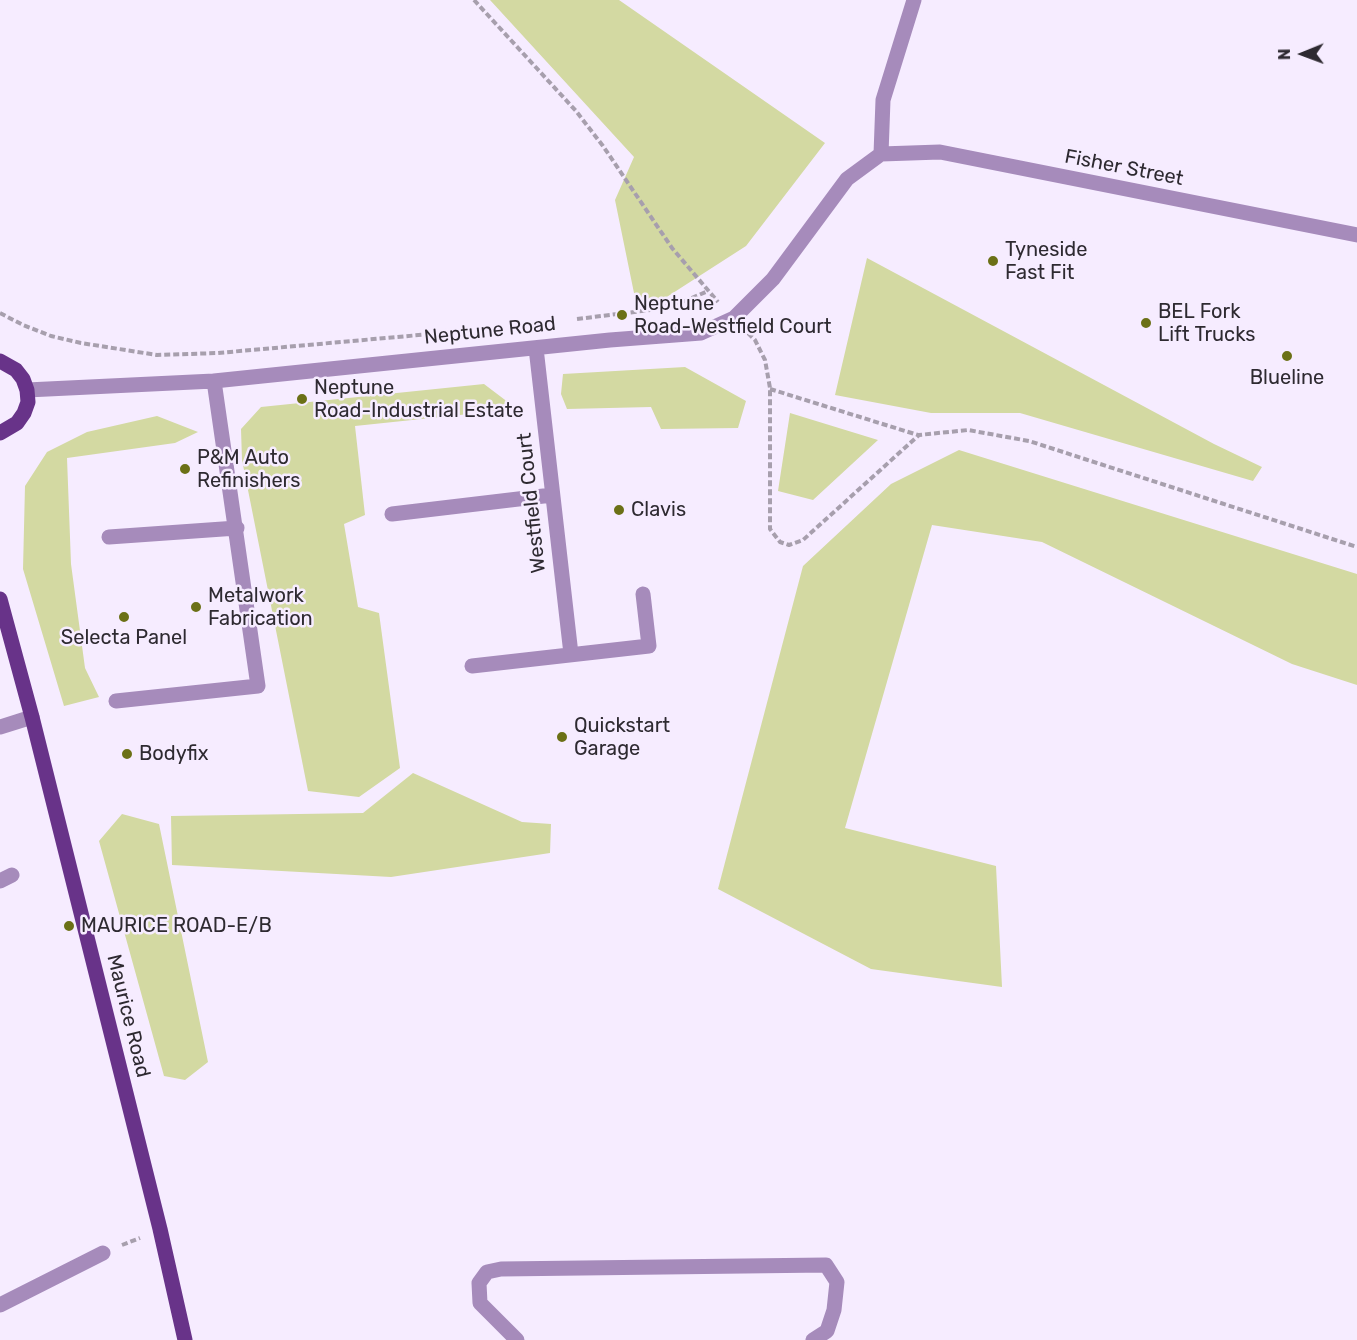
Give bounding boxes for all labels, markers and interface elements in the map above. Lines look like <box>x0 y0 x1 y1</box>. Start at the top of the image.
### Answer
north arrow <box>1273 24 1333 84</box>
text: N <box>1275 48 1294 60</box>
street label: Fisher Street <box>1063 145 1185 191</box>
place label: Tyneside Fast Fit <box>1005 238 1087 285</box>
marker: Tyneside Fast Fit <box>986 254 1000 268</box>
place label: Neptune Road-Westfield Court <box>634 292 832 339</box>
place label: BEL Fork Lift Trucks <box>1158 300 1255 347</box>
marker: Neptune Road-Westfield Court <box>615 308 629 322</box>
street label: Neptune Road <box>423 312 557 350</box>
marker: BEL Fork Lift Trucks <box>1139 316 1153 330</box>
marker: Blueline <box>1280 349 1294 363</box>
place label: Blueline <box>1250 366 1324 390</box>
place label: Neptune Road-Industrial Estate <box>314 376 524 423</box>
marker: Neptune Road-Industrial Estate <box>295 392 309 406</box>
street label: Westfield Court <box>513 432 551 574</box>
place label: P&M Auto Refinishers <box>197 446 300 493</box>
marker: P&M Auto Refinishers <box>178 462 192 476</box>
place label: Clavis <box>631 498 686 522</box>
marker: Clavis <box>612 503 626 517</box>
place label: Metalwork Fabrication <box>208 584 313 631</box>
marker: Metalwork Fabrication <box>189 600 203 614</box>
marker: Selecta Panel <box>117 610 131 624</box>
place label: Selecta Panel <box>61 626 187 650</box>
place label: Quickstart Garage <box>574 714 670 761</box>
marker: Quickstart Garage <box>555 730 569 744</box>
place label: Bodyfix <box>139 742 209 766</box>
marker: Bodyfix <box>120 747 134 761</box>
place label: MAURICE ROAD-E/B <box>81 914 272 938</box>
marker: MAURICE ROAD-E/B <box>62 919 76 933</box>
street label: Maurice Road <box>101 952 155 1080</box>

